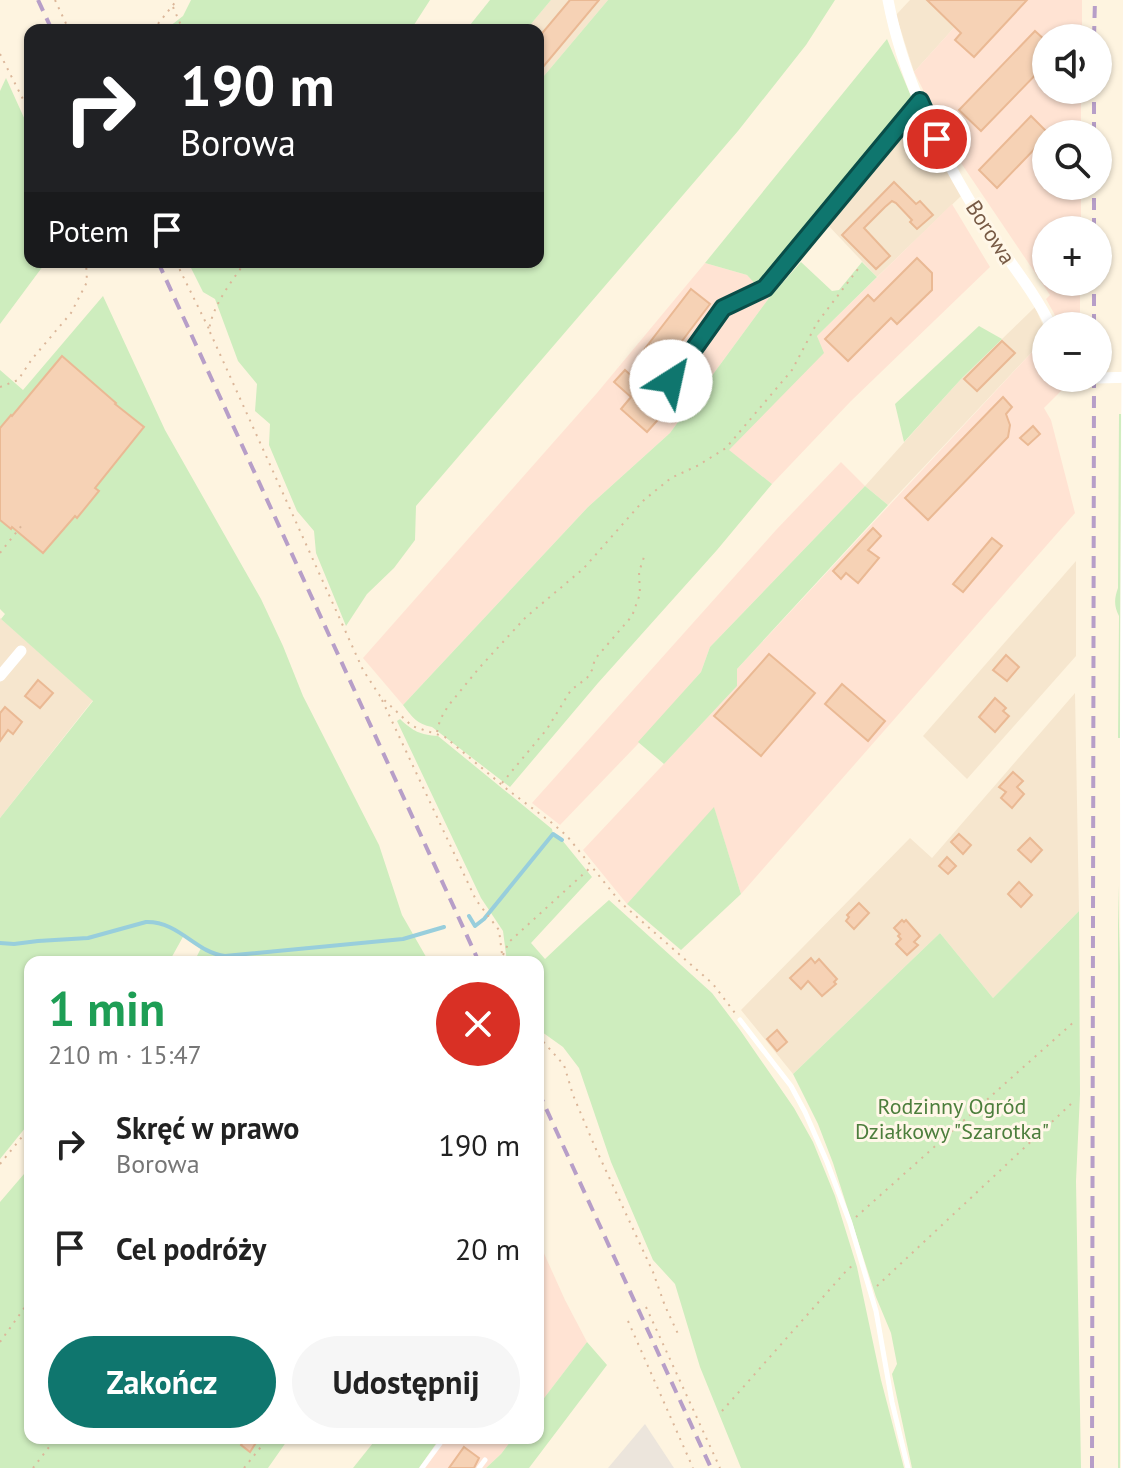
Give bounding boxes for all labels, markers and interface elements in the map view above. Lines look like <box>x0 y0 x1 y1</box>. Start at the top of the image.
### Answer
map controls <box>1032 24 1112 392</box>
button: sound <box>1032 24 1112 104</box>
text: 190 m <box>180 49 335 121</box>
icon: right <box>48 56 152 160</box>
pin <box>903 105 971 173</box>
icon: arrive <box>915 117 959 161</box>
text: Borowa <box>180 119 296 166</box>
button: search <box>1032 120 1112 200</box>
street label: Borowa <box>960 195 1022 269</box>
icon: arrive <box>145 208 189 252</box>
text: Potem <box>48 211 129 250</box>
button: + <box>1032 216 1112 296</box>
button: − <box>1032 312 1112 392</box>
position arrow <box>629 339 713 423</box>
text: 1 min <box>48 977 165 1039</box>
button: close <box>436 982 520 1066</box>
text: 210 m · 15:47 <box>48 1038 202 1071</box>
park label: Rodzinny Ogród Działkowy "Szarotka" <box>855 1092 1049 1145</box>
text: Skręć w prawo <box>116 1108 299 1147</box>
icon: right <box>48 1122 92 1166</box>
text: 190 m <box>439 1125 520 1164</box>
text: Borowa <box>116 1147 200 1180</box>
icon: arrive <box>48 1226 92 1270</box>
text: Cel podróży <box>116 1229 266 1268</box>
text: 20 m <box>455 1229 520 1268</box>
button: Zakończ <box>48 1336 276 1428</box>
button: Udostępnij <box>292 1336 520 1428</box>

